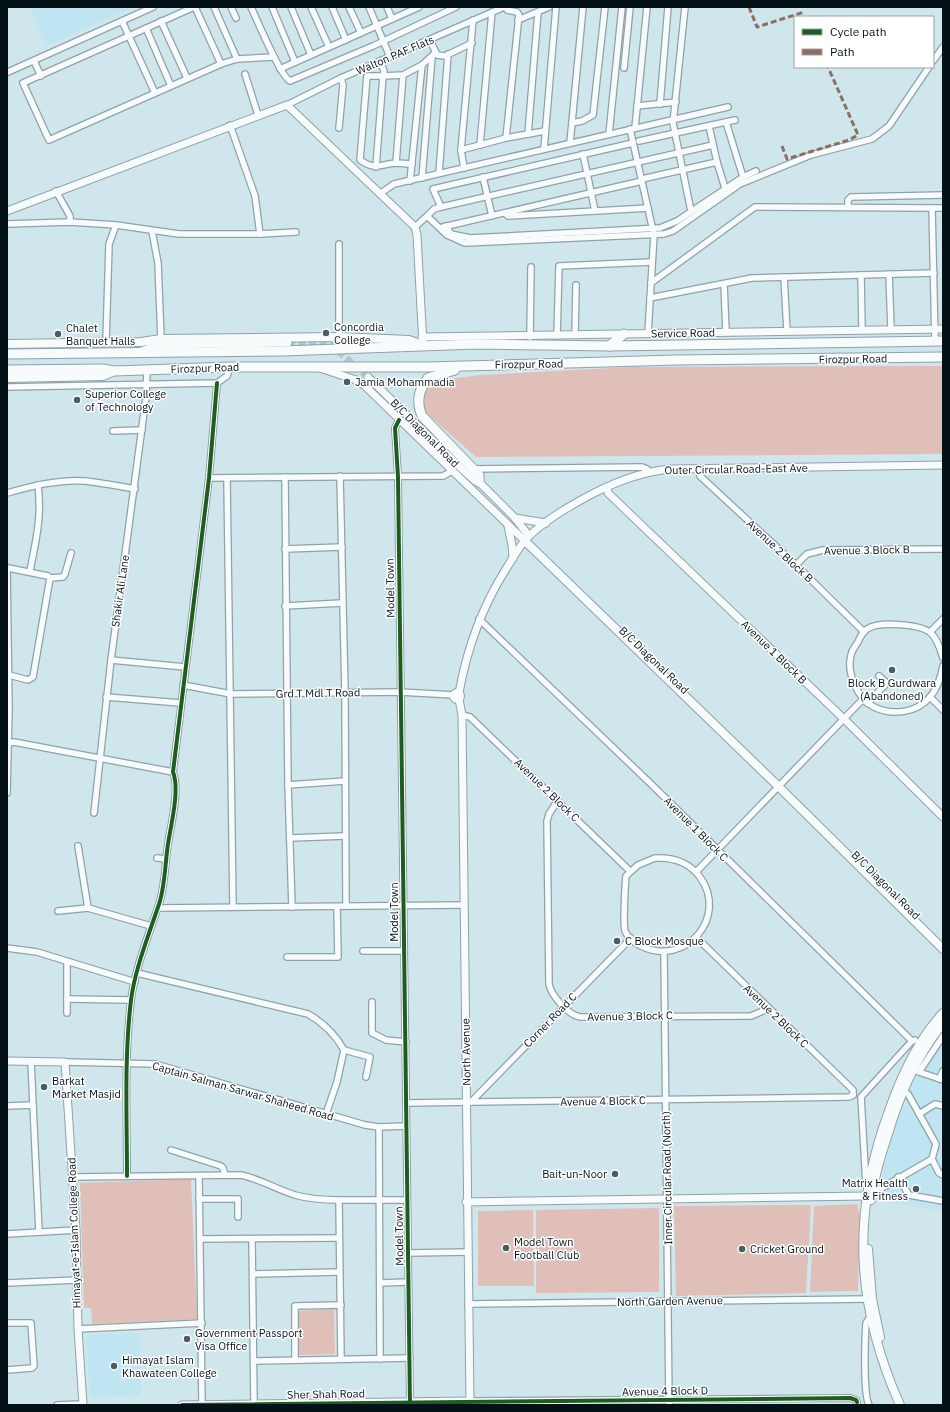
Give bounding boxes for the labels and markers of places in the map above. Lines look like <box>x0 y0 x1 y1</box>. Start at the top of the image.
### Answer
place label: Concordia College <box>334 320 384 347</box>
place label: Chalet Banquet Halls <box>66 321 135 348</box>
marker: Concordia College <box>321 328 331 338</box>
marker: Chalet Banquet Halls <box>53 329 63 339</box>
place label: Jamia Mohammadia <box>355 375 455 389</box>
marker: Jamia Mohammadia <box>342 377 352 387</box>
place label: Superior College of Technology <box>85 387 166 414</box>
marker: Superior College of Technology <box>72 395 82 405</box>
marker: Block B Gurdwara (Abandoned) <box>887 665 897 675</box>
place label: Block B Gurdwara (Abandoned) <box>848 676 936 703</box>
place label: C Block Mosque <box>625 934 704 948</box>
marker: C Block Mosque <box>612 936 622 946</box>
place label: Barkat Market Masjid <box>52 1074 121 1101</box>
marker: Barkat Market Masjid <box>39 1082 49 1092</box>
place label: Bait-un-Noor <box>542 1167 607 1181</box>
marker: Bait-un-Noor <box>610 1169 620 1179</box>
place label: Matrix Health & Fitness <box>842 1176 908 1203</box>
marker: Matrix Health & Fitness <box>911 1184 921 1194</box>
place label: Model Town Football Club <box>514 1235 579 1262</box>
place label: Cricket Ground <box>750 1242 824 1256</box>
marker: Model Town Football Club <box>501 1243 511 1253</box>
marker: Cricket Ground <box>737 1244 747 1254</box>
place label: Government Passport Visa Office <box>195 1326 302 1353</box>
marker: Government Passport Visa Office <box>182 1334 192 1344</box>
place label: Himayat Islam Khawateen College <box>122 1353 217 1380</box>
marker: Himayat Islam Khawateen College <box>109 1361 119 1371</box>

